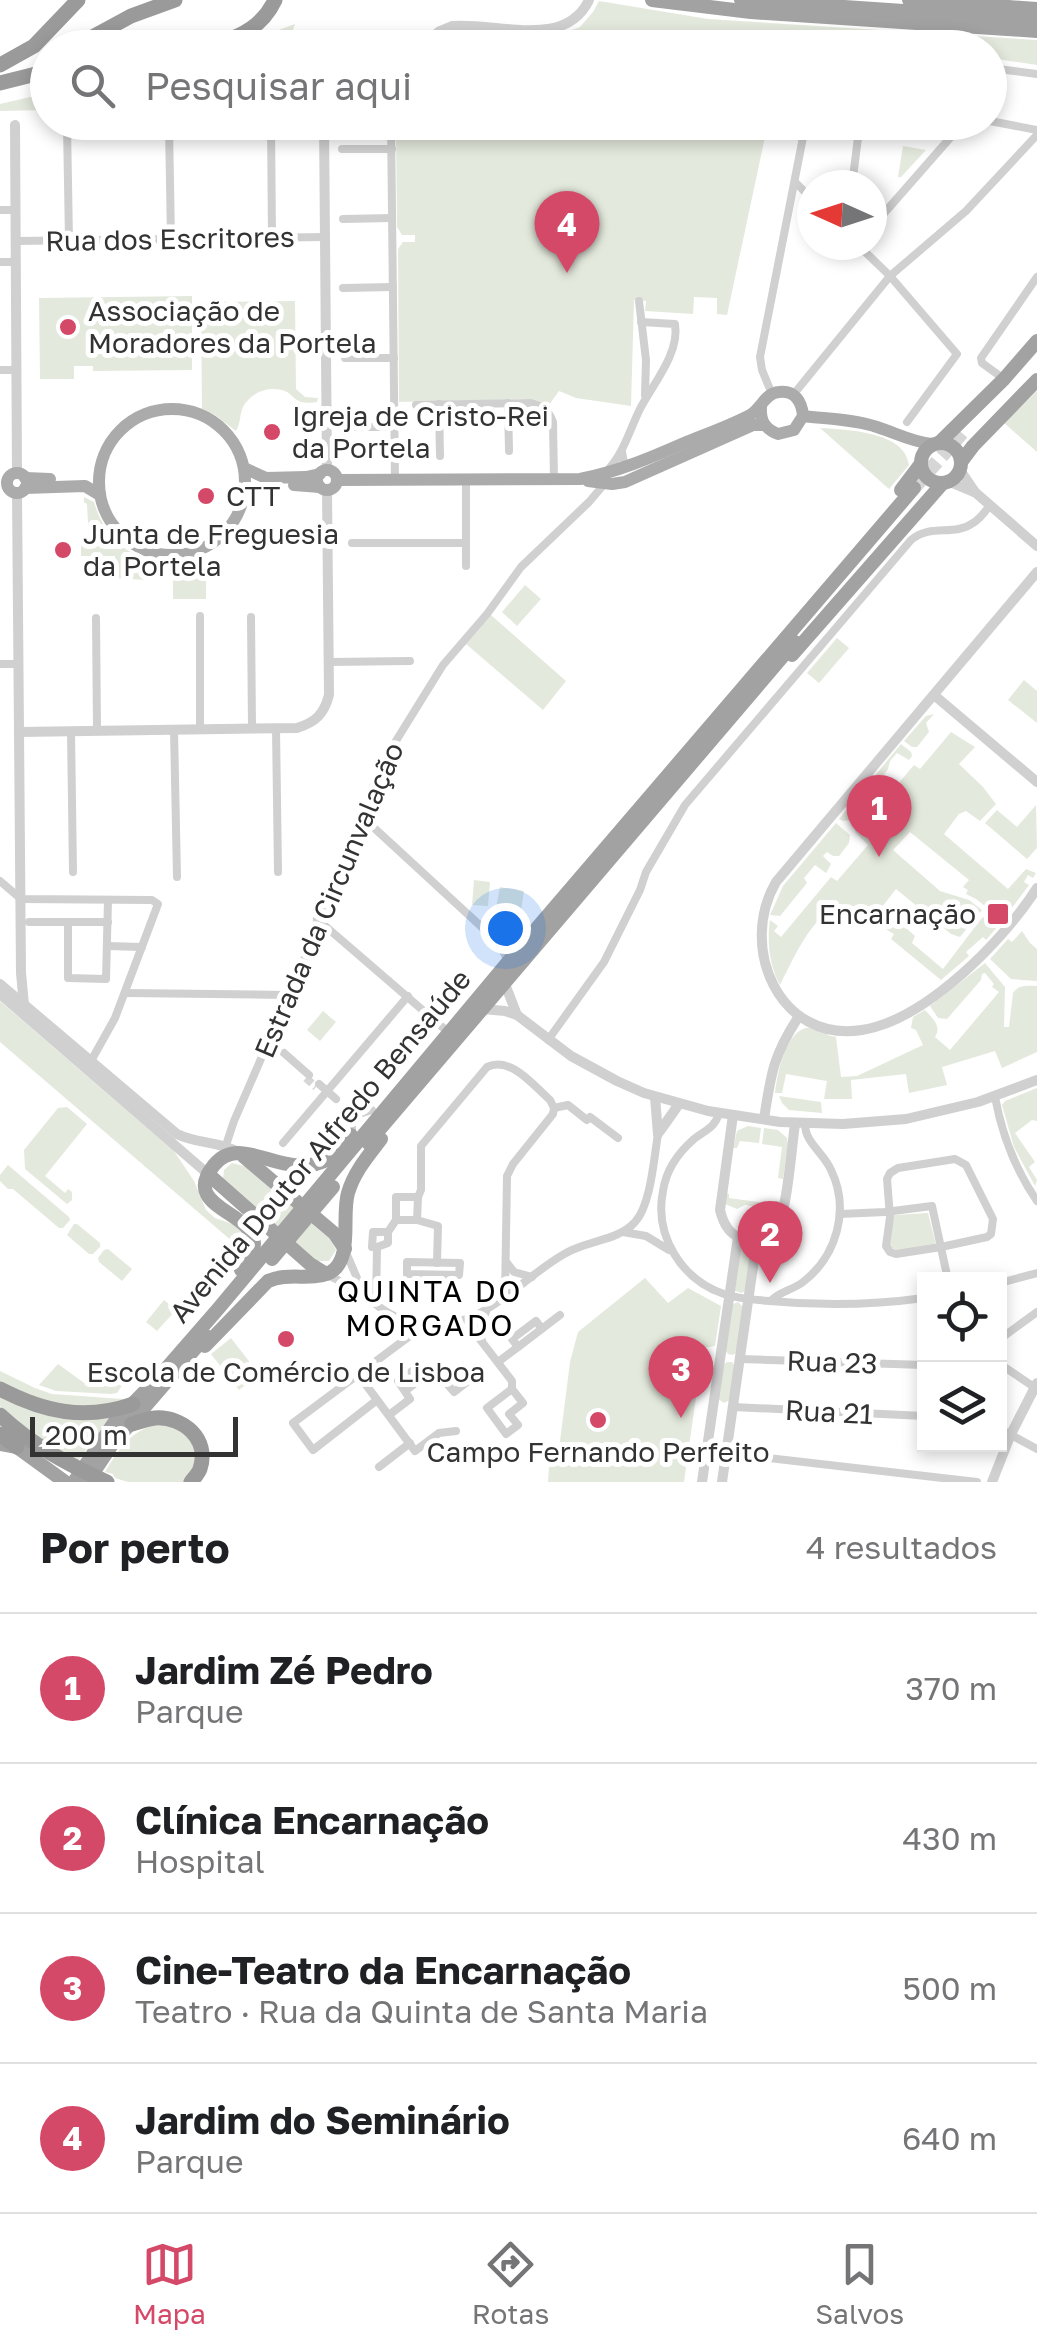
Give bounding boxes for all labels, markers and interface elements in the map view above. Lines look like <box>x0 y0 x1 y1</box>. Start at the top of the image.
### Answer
search box <box>30 30 1007 140</box>
icon: search <box>65 58 120 113</box>
text: Pesquisar aqui <box>145 63 412 108</box>
north arrow <box>797 170 887 260</box>
pin: 4 <box>534 190 600 273</box>
street label: Rua dos Escritores <box>45 220 295 257</box>
place label: Associação de Moradores da Portela <box>88 294 377 359</box>
marker: Associação de Moradores da Portela <box>57 316 79 338</box>
place label: Igreja de Cristo-Rei da Portela <box>292 399 549 464</box>
marker: Igreja de Cristo-Rei da Portela <box>261 421 283 443</box>
place label: CTT <box>226 479 280 512</box>
marker: CTT <box>195 485 217 507</box>
place label: Junta de Freguesia da Portela <box>83 517 339 582</box>
marker: Junta de Freguesia da Portela <box>52 539 74 561</box>
street label: Estrada da Circunvalação <box>247 737 410 1062</box>
pin: 1 <box>846 774 912 857</box>
place label: Encarnação <box>819 897 976 930</box>
marker: Encarnação <box>985 901 1011 927</box>
your location <box>480 903 531 954</box>
street label: Avenida Doutor Alfredo Bensaúde <box>162 963 477 1329</box>
pin: 2 <box>738 1200 802 1283</box>
map controls <box>917 1272 1007 1452</box>
button: locate <box>917 1272 1007 1362</box>
district label: QUINTA DO MORGADO <box>337 1273 523 1343</box>
marker: Escola de Comércio de Lisboa <box>275 1328 297 1350</box>
pin: 3 <box>648 1336 714 1418</box>
street label: Rua 23 <box>786 1343 878 1380</box>
place label: Escola de Comércio de Lisboa <box>87 1355 485 1388</box>
button: layers <box>917 1362 1007 1452</box>
street label: Rua 21 <box>784 1393 874 1430</box>
marker: Campo Fernando Perfeito <box>587 1409 609 1431</box>
scale bar <box>30 1412 238 1456</box>
text: 200 m <box>45 1418 128 1451</box>
place label: Campo Fernando Perfeito <box>427 1435 769 1468</box>
text: Por perto <box>40 1522 230 1572</box>
text: 4 resultados <box>806 1528 997 1566</box>
text: Jardim Zé Pedro <box>135 1647 433 1692</box>
text: 1 <box>64 1669 81 1707</box>
text: 370 m <box>905 1669 997 1707</box>
text: Parque <box>135 1692 243 1730</box>
text: Clínica Encarnação <box>135 1797 489 1842</box>
text: 2 <box>63 1819 82 1857</box>
text: 430 m <box>903 1819 997 1857</box>
text: Hospital <box>135 1842 265 1880</box>
text: Cine-Teatro da Encarnação <box>135 1947 631 1992</box>
text: 3 <box>63 1969 82 2007</box>
text: 500 m <box>902 1969 997 2007</box>
text: Teatro · Rua da Quinta de Santa Maria <box>135 1992 708 2030</box>
text: Jardim do Seminário <box>135 2097 510 2142</box>
text: 4 <box>62 2119 83 2157</box>
text: 640 m <box>902 2119 997 2157</box>
text: Parque <box>135 2142 243 2180</box>
tab: Mapa <box>133 2237 206 2330</box>
tab: Rotas <box>472 2237 549 2330</box>
tab: Salvos <box>815 2237 904 2330</box>

